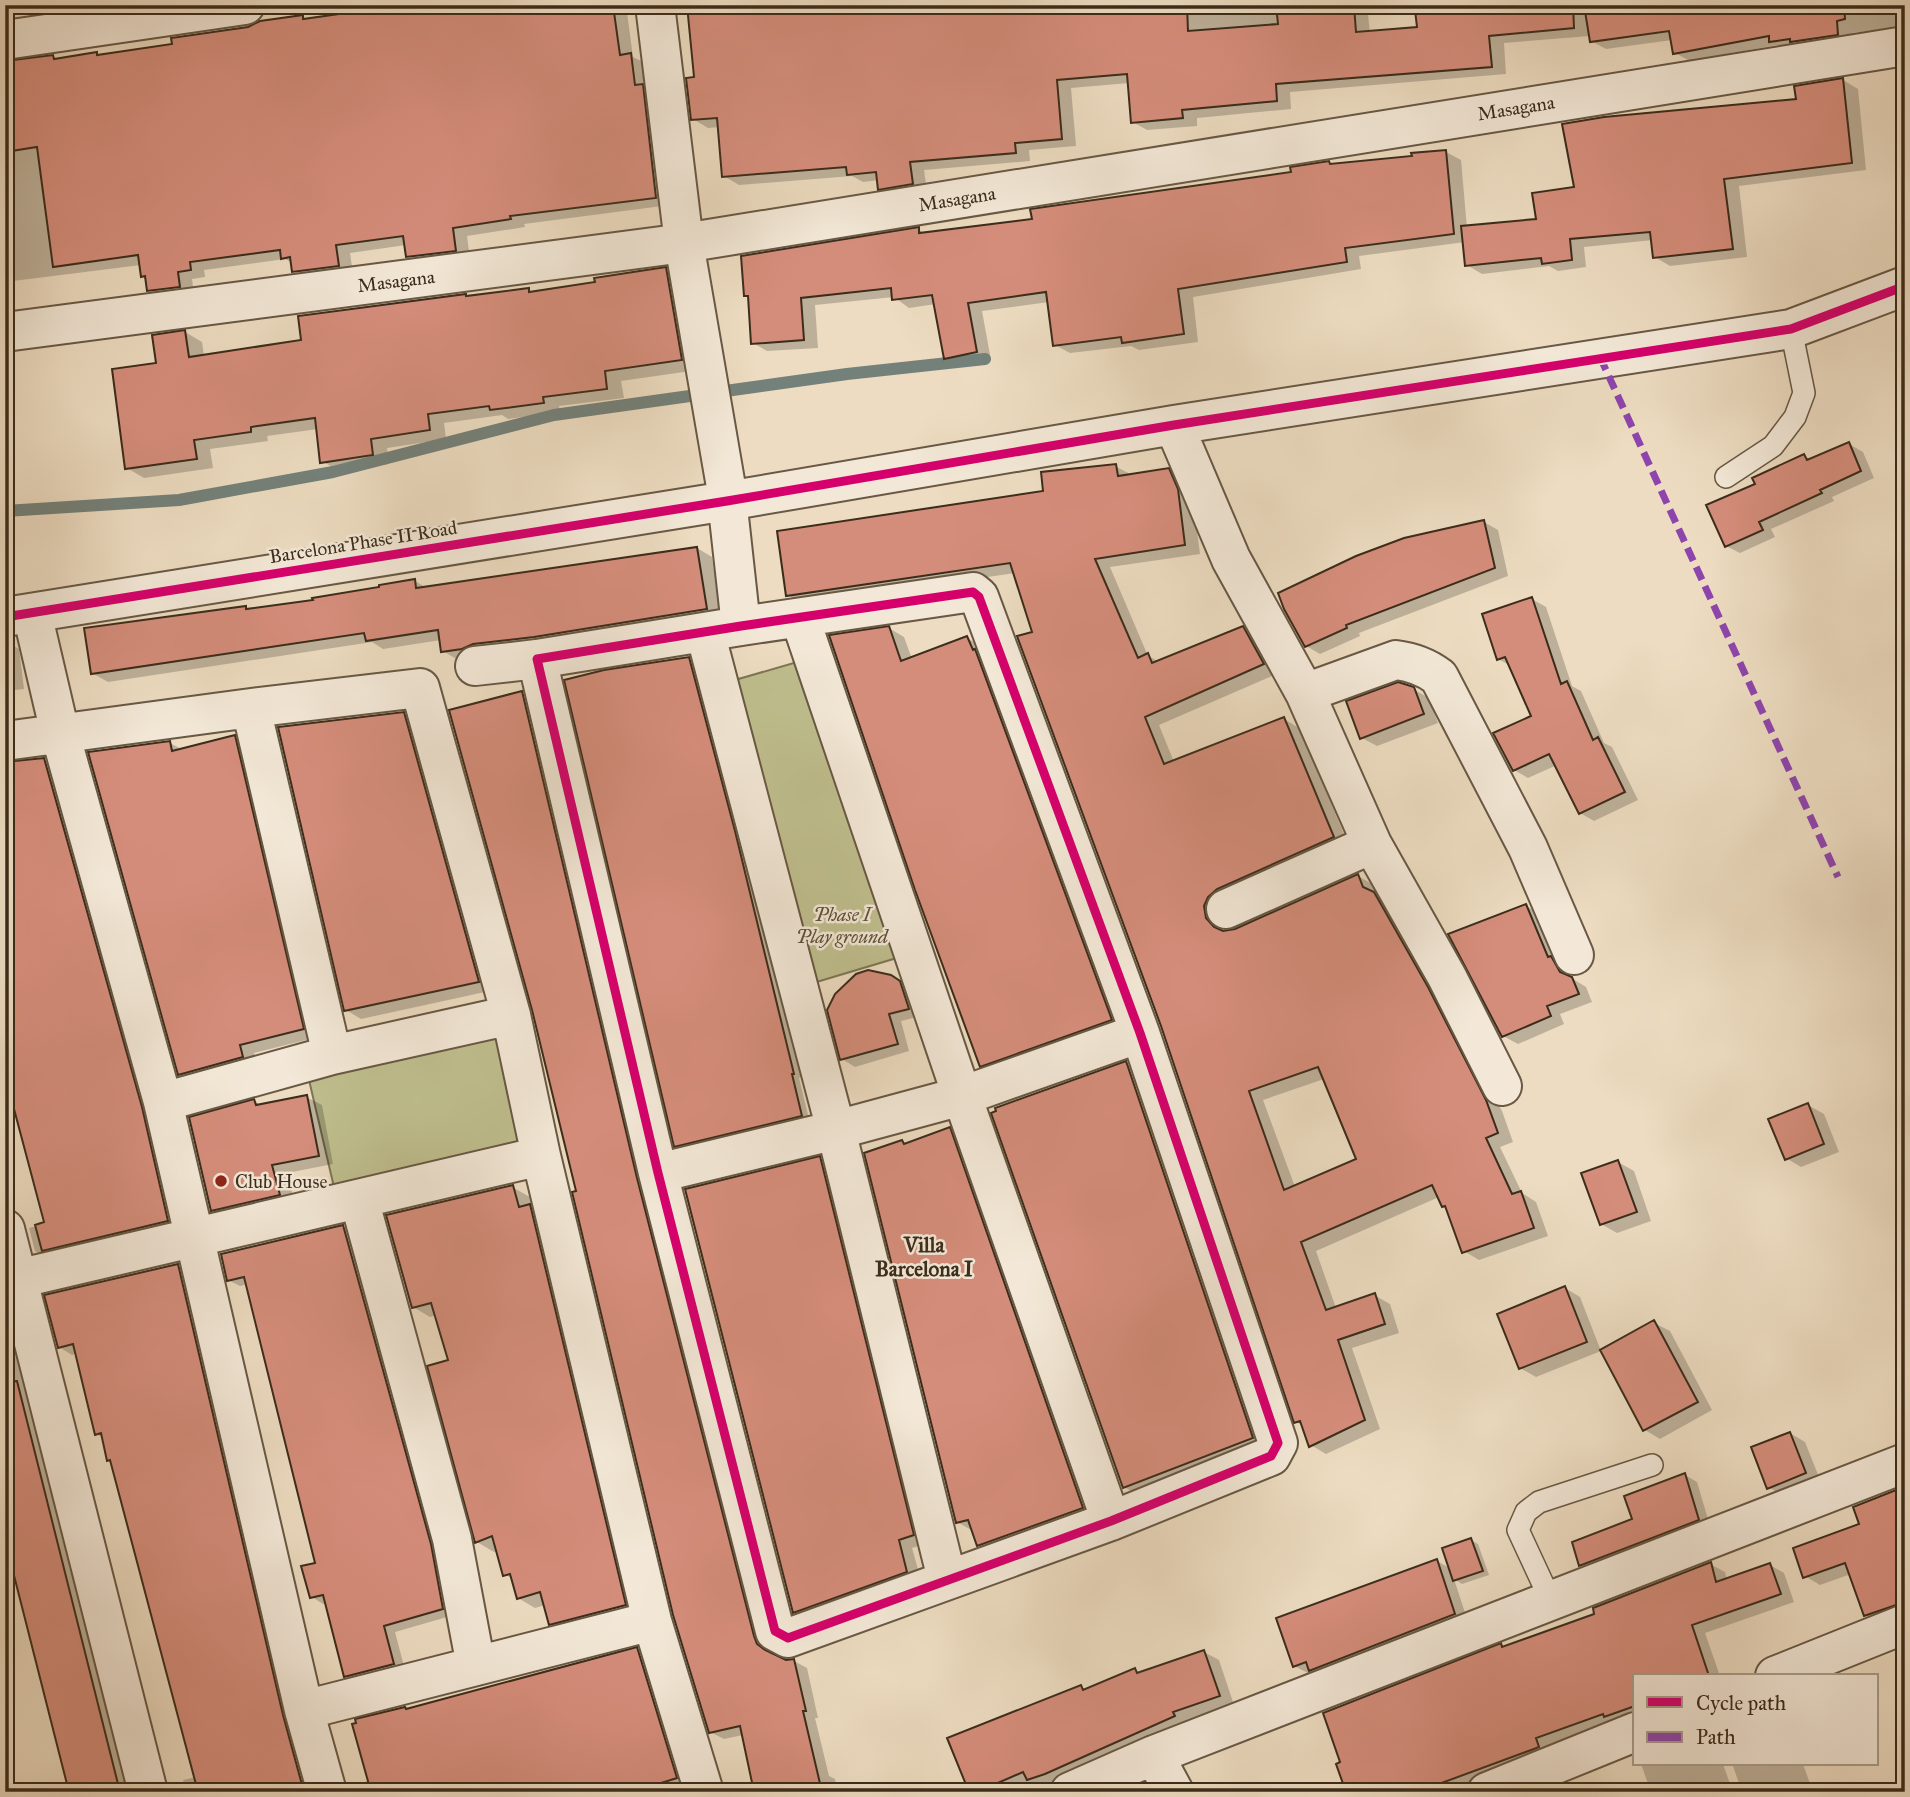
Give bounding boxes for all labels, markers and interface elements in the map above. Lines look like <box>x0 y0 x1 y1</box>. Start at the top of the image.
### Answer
street label: Masagana <box>1476 90 1557 126</box>
street label: Masagana <box>917 181 998 217</box>
street label: Masagana <box>356 265 437 298</box>
street label: Barcelona Phase II Road <box>267 516 459 568</box>
park label: Phase I Play ground <box>796 903 889 948</box>
place label: Club House <box>235 1170 327 1193</box>
marker: Club House <box>213 1173 229 1189</box>
district label: Villa Barcelona I <box>875 1232 973 1282</box>
legend <box>1633 1674 1878 1766</box>
text: Cycle path <box>1696 1690 1787 1716</box>
text: Path <box>1696 1724 1736 1750</box>

